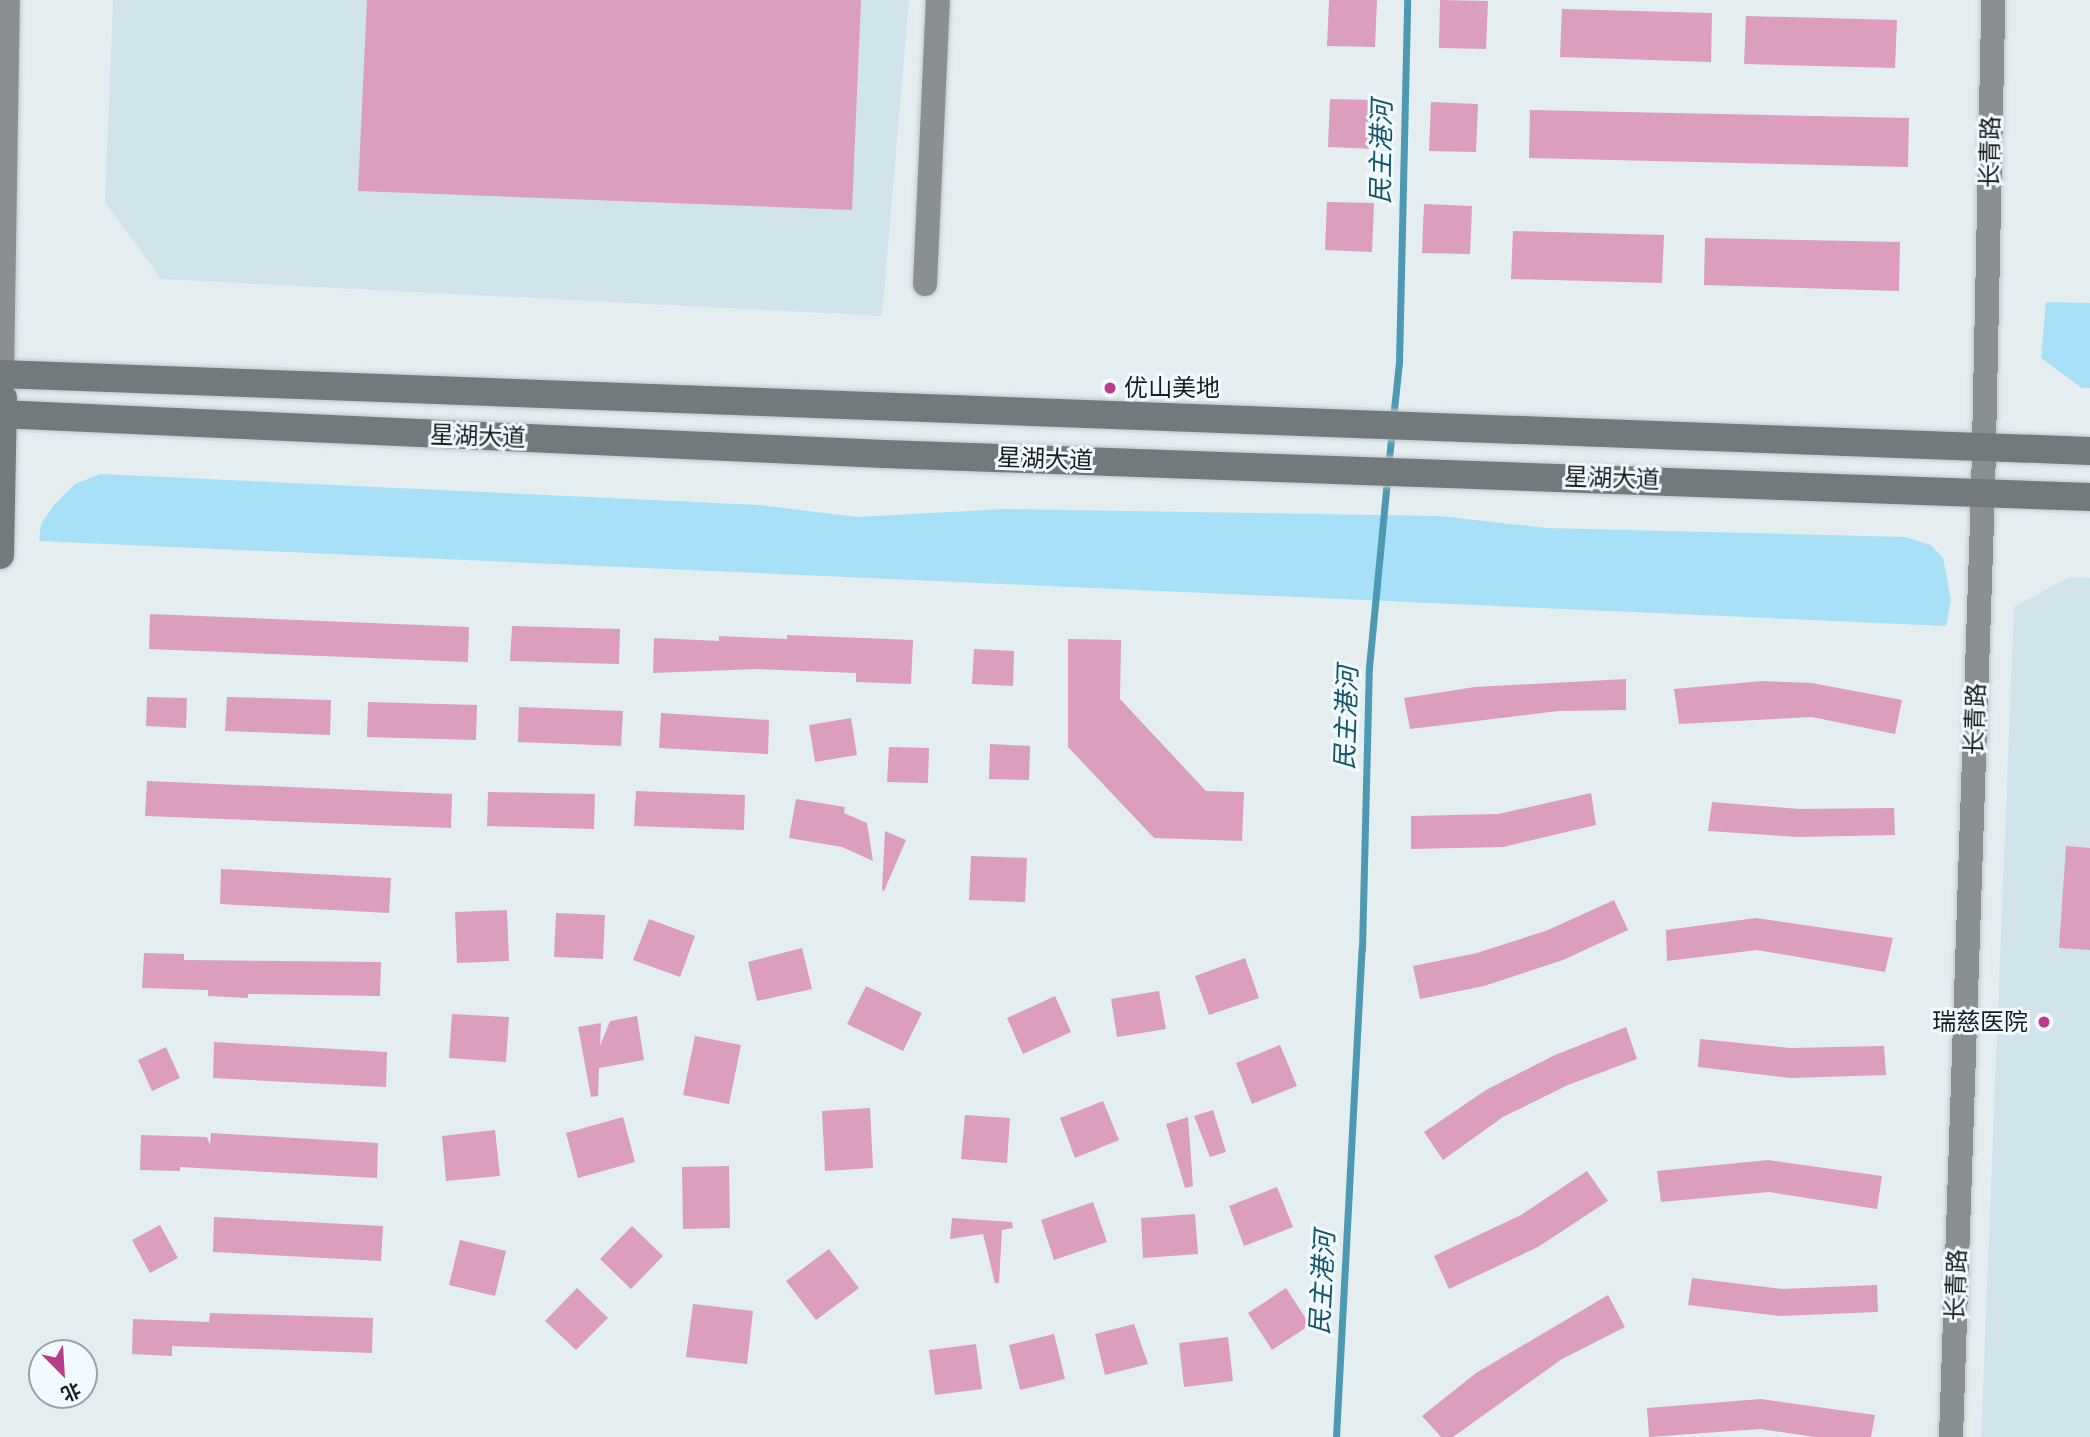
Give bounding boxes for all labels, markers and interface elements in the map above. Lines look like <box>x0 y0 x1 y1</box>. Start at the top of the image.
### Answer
water label: 民主港河 <box>1365 100 1399 204</box>
street label: 长青路 <box>1975 116 2005 188</box>
place label: 优山美地 <box>1124 374 1220 402</box>
marker: 优山美地 <box>1102 380 1118 396</box>
street label: 星湖大道 <box>430 420 526 452</box>
street label: 星湖大道 <box>997 443 1093 475</box>
street label: 星湖大道 <box>1564 462 1660 494</box>
water label: 民主港河 <box>1330 665 1364 771</box>
street label: 长青路 <box>1959 683 1991 755</box>
place label: 瑞慈医院 <box>1932 1008 2028 1036</box>
marker: 瑞慈医院 <box>2034 1012 2054 1032</box>
water label: 民主港河 <box>1305 1230 1341 1336</box>
street label: 长青路 <box>1940 1249 1972 1321</box>
north arrow <box>28 1339 98 1409</box>
text: 北 <box>57 1376 85 1408</box>

